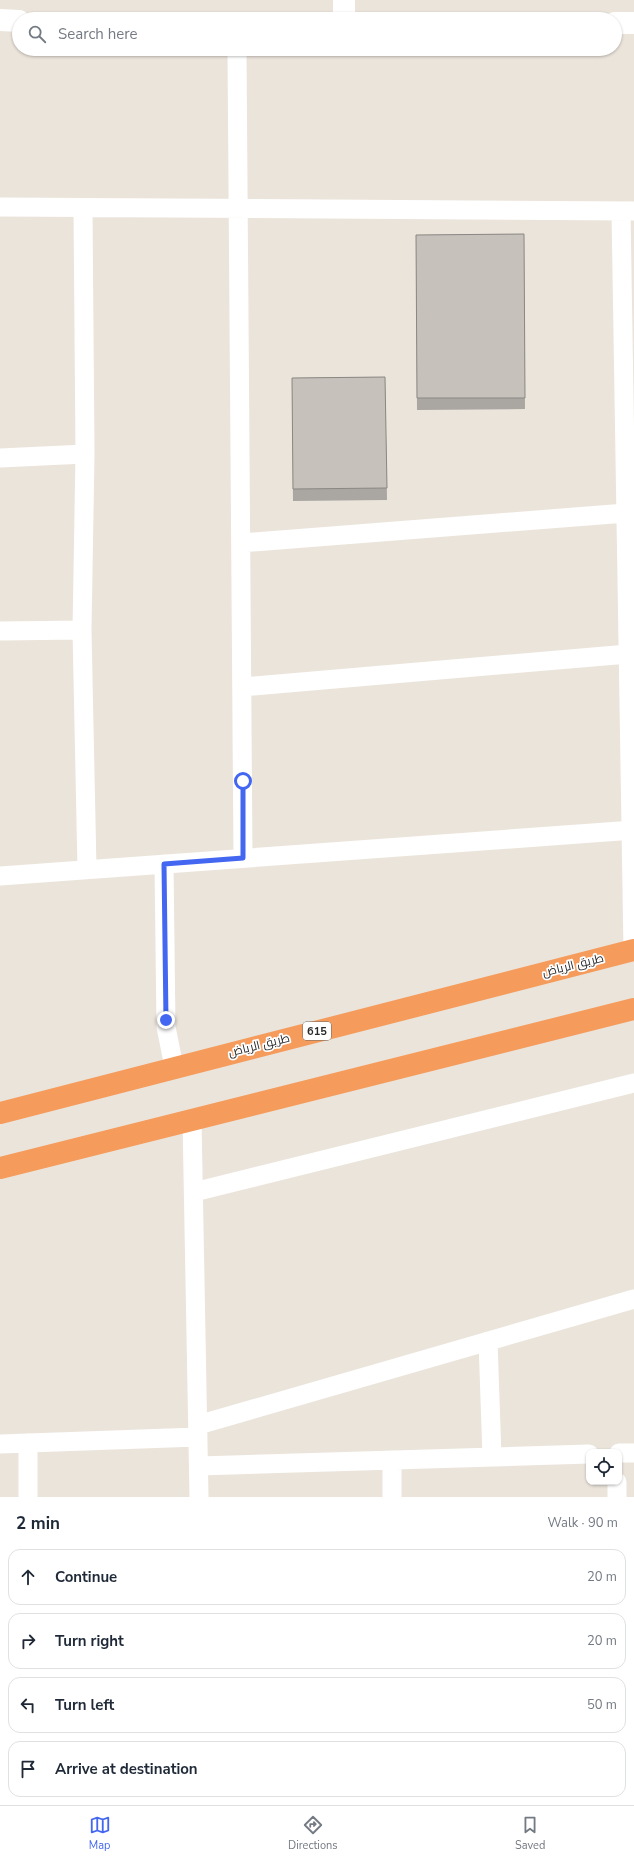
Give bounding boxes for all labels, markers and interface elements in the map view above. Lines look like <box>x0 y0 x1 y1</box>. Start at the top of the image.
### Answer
search box <box>12 12 622 56</box>
icon: search <box>26 23 48 45</box>
text: Search here <box>58 24 138 44</box>
route start <box>234 772 252 790</box>
street label: طريق الرياض <box>541 950 605 980</box>
route end <box>157 1011 175 1029</box>
road number: 615 <box>303 1022 331 1040</box>
street label: طريق الرياض <box>227 1030 291 1060</box>
map controls <box>586 1449 622 1485</box>
button: locate <box>586 1449 622 1485</box>
text: 2 min <box>16 1512 60 1535</box>
text: Walk · 90 m <box>547 1514 618 1532</box>
icon: ahead <box>17 1566 39 1588</box>
text: Continue <box>55 1567 117 1587</box>
text: 20 m <box>587 1568 617 1586</box>
icon: right <box>17 1630 39 1652</box>
text: Turn right <box>55 1631 124 1651</box>
text: 20 m <box>587 1632 617 1650</box>
icon: left <box>17 1694 39 1716</box>
text: Turn left <box>55 1695 114 1715</box>
text: 50 m <box>587 1696 617 1714</box>
icon: arrive <box>17 1758 39 1780</box>
text: Arrive at destination <box>55 1759 198 1779</box>
tab: Map <box>89 1814 111 1853</box>
tab: Directions <box>288 1814 338 1853</box>
tab: Saved <box>515 1814 545 1853</box>

